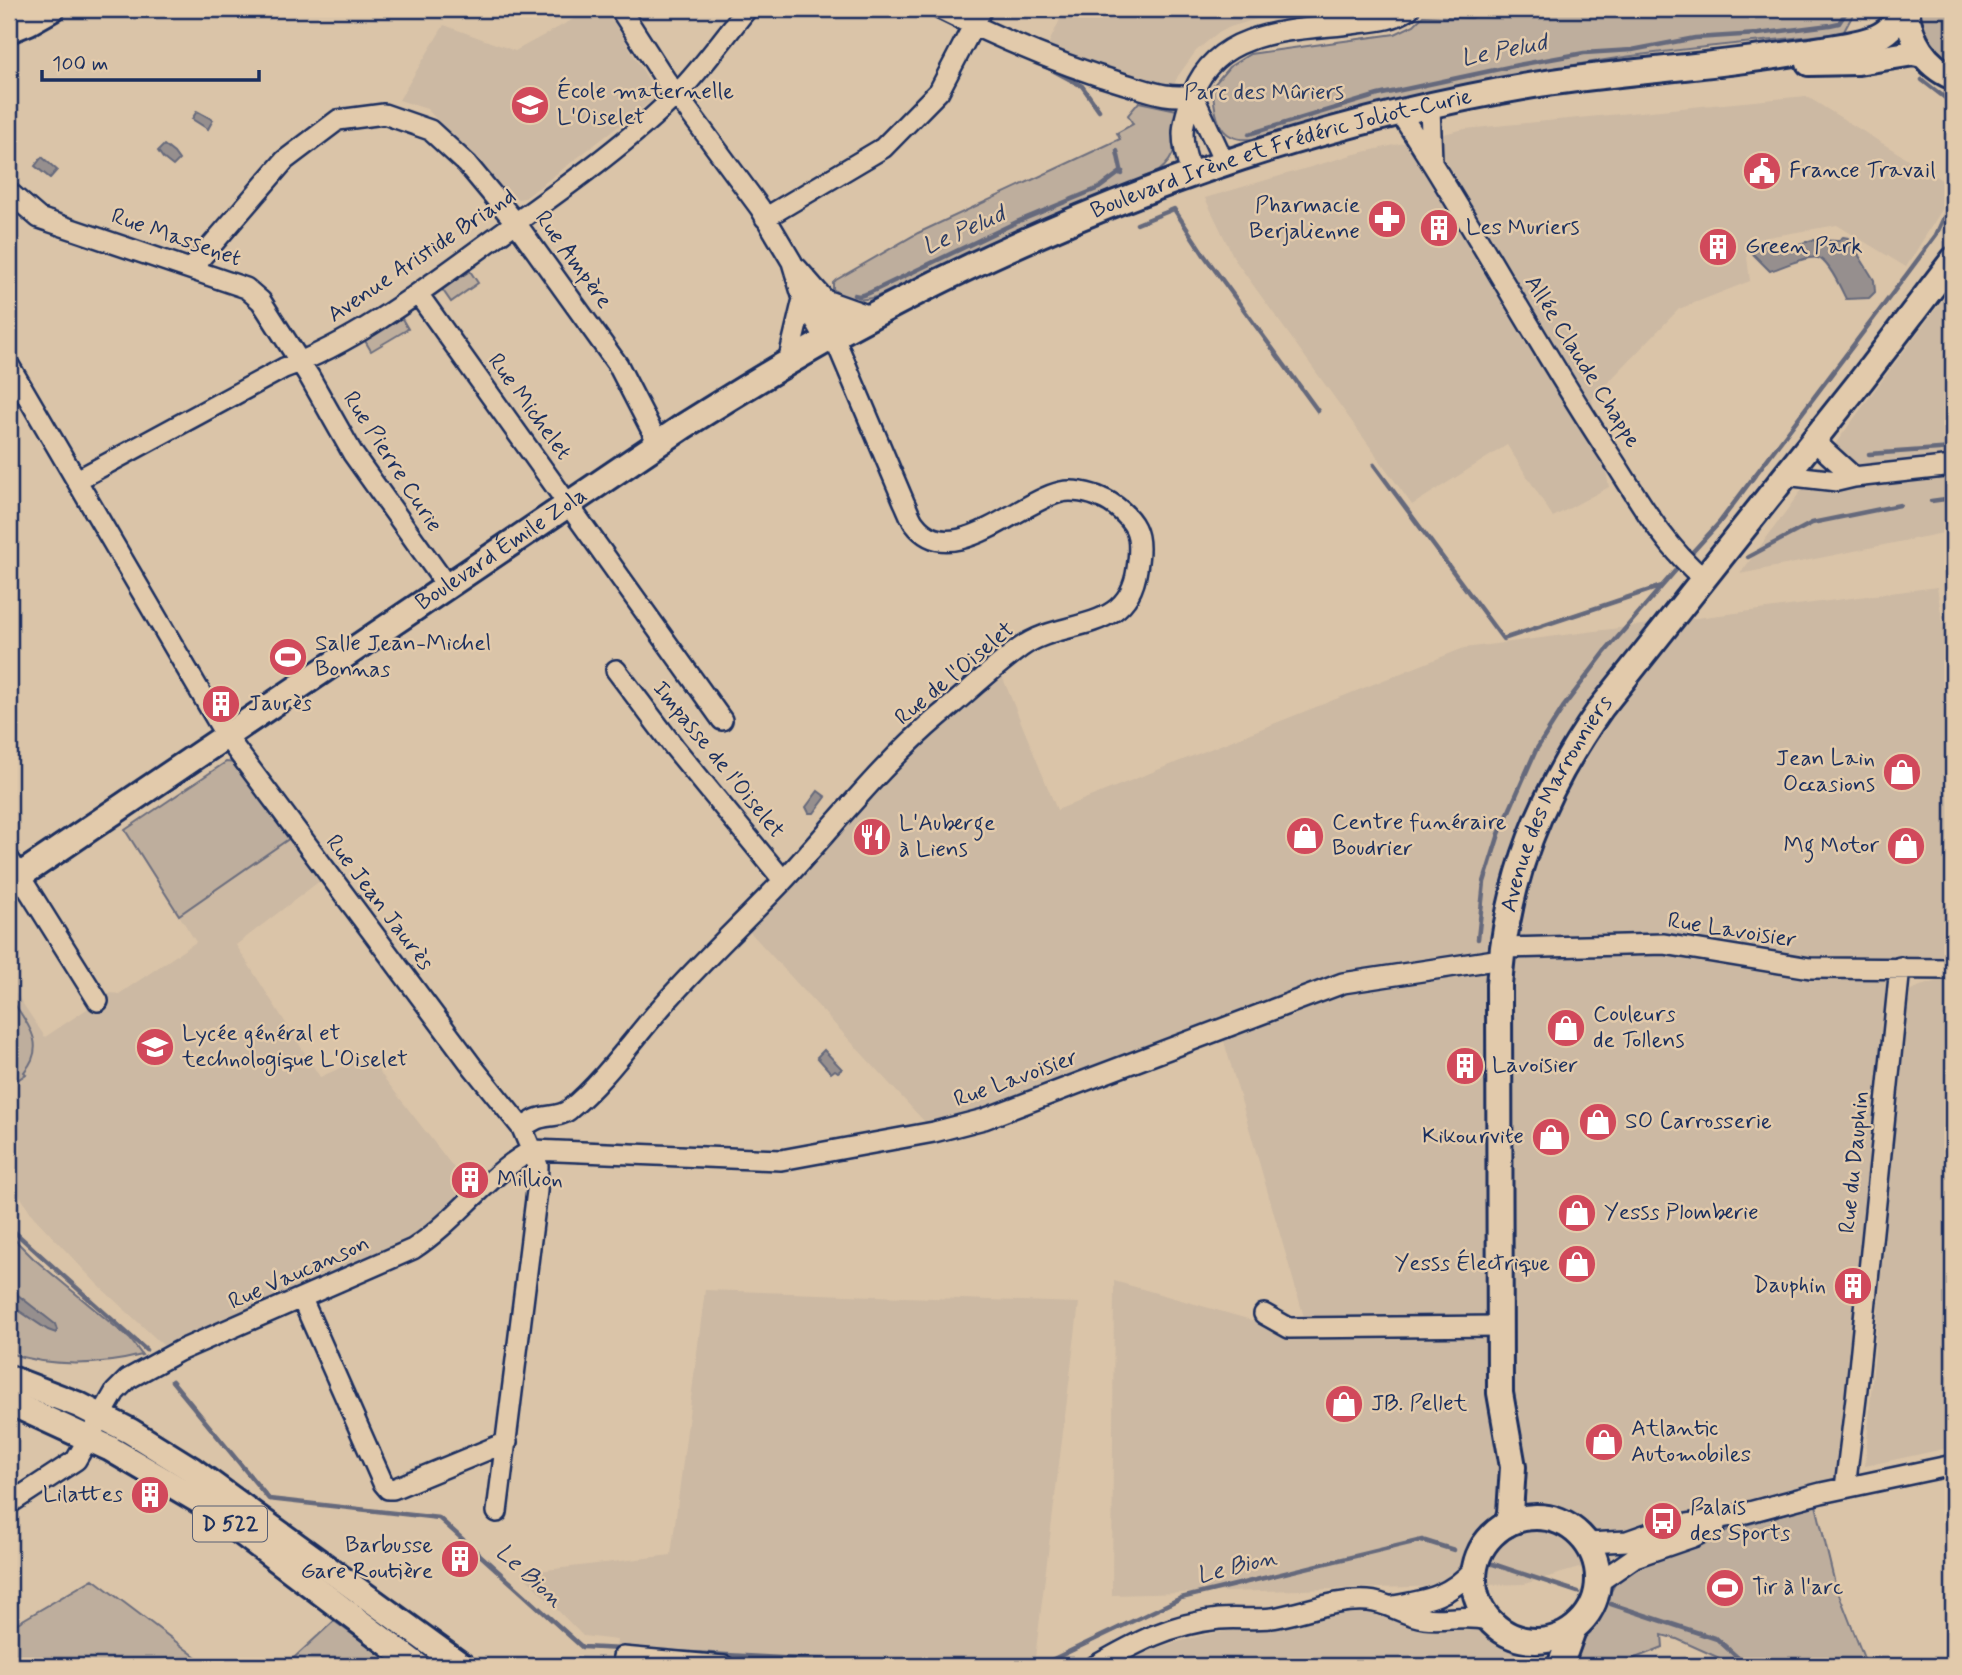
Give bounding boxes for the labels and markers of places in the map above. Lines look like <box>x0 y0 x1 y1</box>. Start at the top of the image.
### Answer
place label: École maternelle L'Oiselet <box>557 76 734 133</box>
school or university icon: École maternelle L'Oiselet <box>509 84 551 126</box>
public building icon: France Travail <box>1741 150 1783 192</box>
place label: France Travail <box>1789 156 1936 186</box>
place label: Pharmacie Berjalienne <box>1249 191 1360 247</box>
pharmacy icon: Pharmacie Berjalienne <box>1366 198 1408 240</box>
building icon: Les Muriers <box>1418 207 1460 249</box>
place label: Les Muriers <box>1466 213 1580 243</box>
building icon: Green Park <box>1697 226 1739 268</box>
place label: Green Park <box>1745 232 1863 262</box>
place label: Salle Jean-Michel Bonnas <box>315 629 491 685</box>
sports icon: Salle Jean-Michel Bonnas <box>267 636 309 678</box>
building icon: Jaurès <box>200 683 242 725</box>
place label: Jaurès <box>248 689 312 719</box>
place label: Jean Lain Occasions <box>1776 744 1875 800</box>
shop icon: Jean Lain Occasions <box>1881 751 1923 793</box>
place label: Centre funéraire Boudrier <box>1332 808 1507 864</box>
place label: L'Auberge à Liens <box>899 809 995 865</box>
shop icon: Centre funéraire Boudrier <box>1284 815 1326 857</box>
restaurant icon: L'Auberge à Liens <box>851 816 893 858</box>
shop icon: Mg Motor <box>1885 825 1927 867</box>
place label: Mg Motor <box>1784 831 1879 863</box>
place label: Couleurs de Tollens <box>1593 1000 1685 1056</box>
shop icon: Couleurs de Tollens <box>1545 1007 1587 1049</box>
place label: Lycée général et technologique L'Oiselet <box>181 1019 408 1077</box>
school or university icon: Lycée général et technologique L'Oiselet <box>134 1026 176 1068</box>
building icon: Lavoisier <box>1444 1045 1486 1087</box>
place label: Lavoisier <box>1492 1051 1578 1081</box>
shop icon: SO Carrosserie <box>1577 1101 1619 1143</box>
place label: SO Carrosserie <box>1625 1107 1772 1137</box>
shop icon: Kikourvite <box>1530 1116 1572 1158</box>
place label: Kikourvite <box>1422 1122 1524 1152</box>
building icon: Million <box>449 1159 491 1201</box>
place label: Million <box>497 1165 563 1195</box>
shop icon: Yesss Plomberie <box>1556 1192 1598 1234</box>
place label: Yesss Plomberie <box>1604 1198 1759 1228</box>
shop icon: Yesss Électrique <box>1556 1243 1598 1285</box>
place label: Yesss Électrique <box>1395 1248 1550 1279</box>
building icon: Dauphin <box>1832 1265 1874 1307</box>
place label: Dauphin <box>1753 1271 1826 1301</box>
shop icon: JB. Pellet <box>1323 1383 1365 1425</box>
place label: JB. Pellet <box>1371 1389 1468 1419</box>
place label: Atlantic Automobiles <box>1631 1414 1751 1470</box>
shop icon: Atlantic Automobiles <box>1583 1421 1625 1463</box>
building icon: Lilattes <box>129 1474 171 1516</box>
place label: Lilattes <box>43 1480 123 1510</box>
place label: Palais des Sports <box>1690 1493 1790 1549</box>
bus stop icon: Palais des Sports <box>1642 1500 1684 1542</box>
place label: Barbusse Gare Routière <box>300 1531 433 1587</box>
building icon: Barbusse Gare Routière <box>439 1538 481 1580</box>
sports icon: Tir à l'arc <box>1704 1567 1746 1609</box>
place label: Tir à l'arc <box>1752 1573 1844 1603</box>

